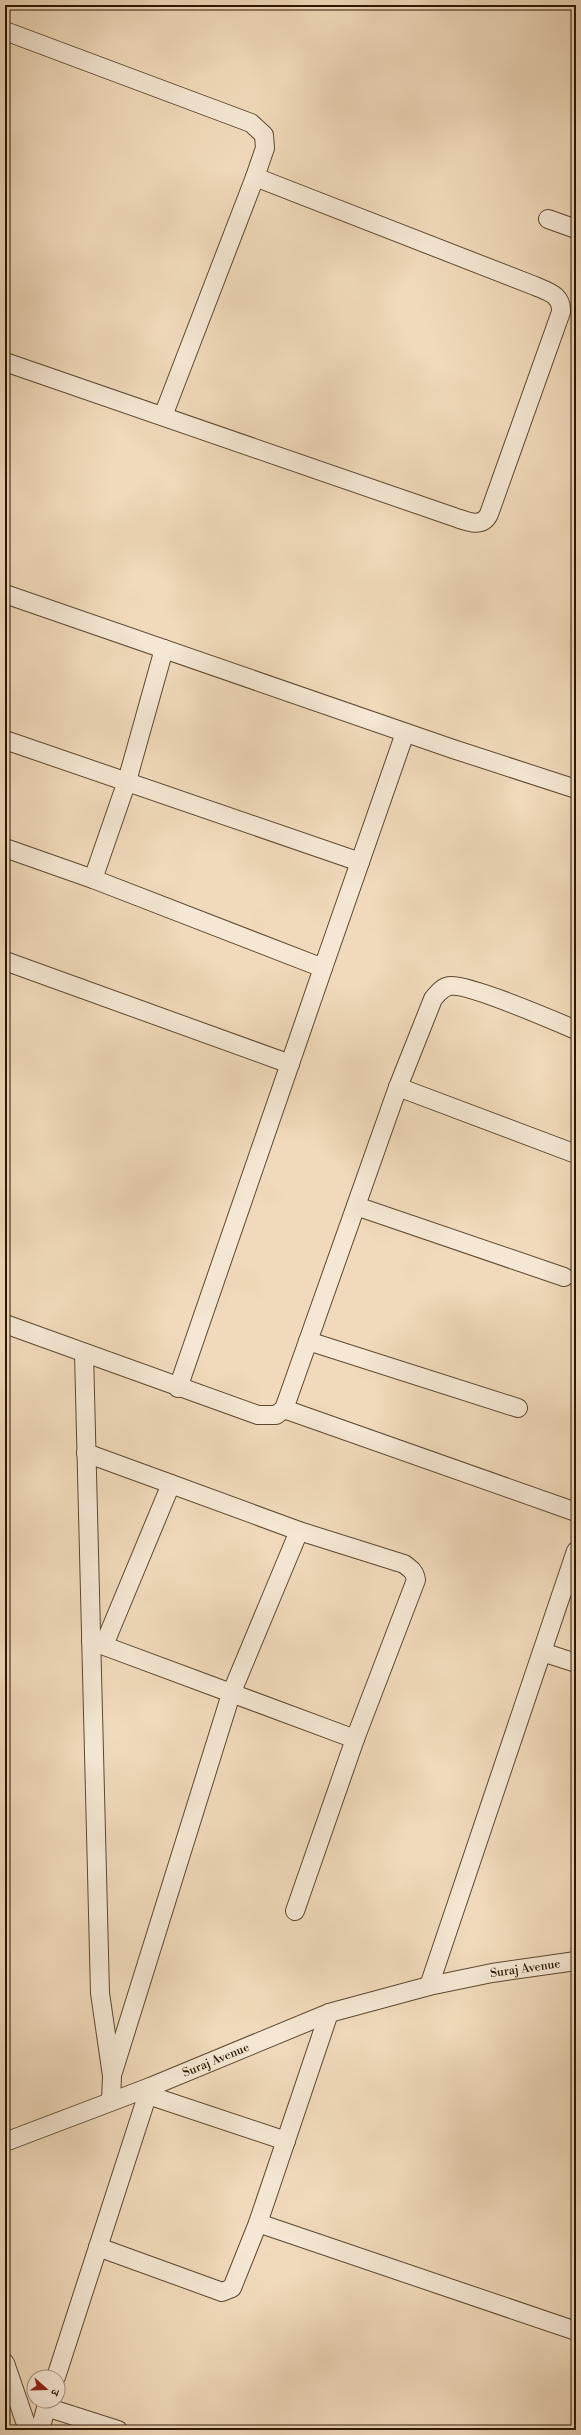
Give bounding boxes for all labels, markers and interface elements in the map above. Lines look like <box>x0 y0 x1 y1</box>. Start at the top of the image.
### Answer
street label: Suraj Avenue <box>489 1956 561 1981</box>
street label: Suraj Avenue <box>180 2039 251 2080</box>
north arrow <box>26 2369 66 2409</box>
text: उ <box>46 2386 62 2398</box>

